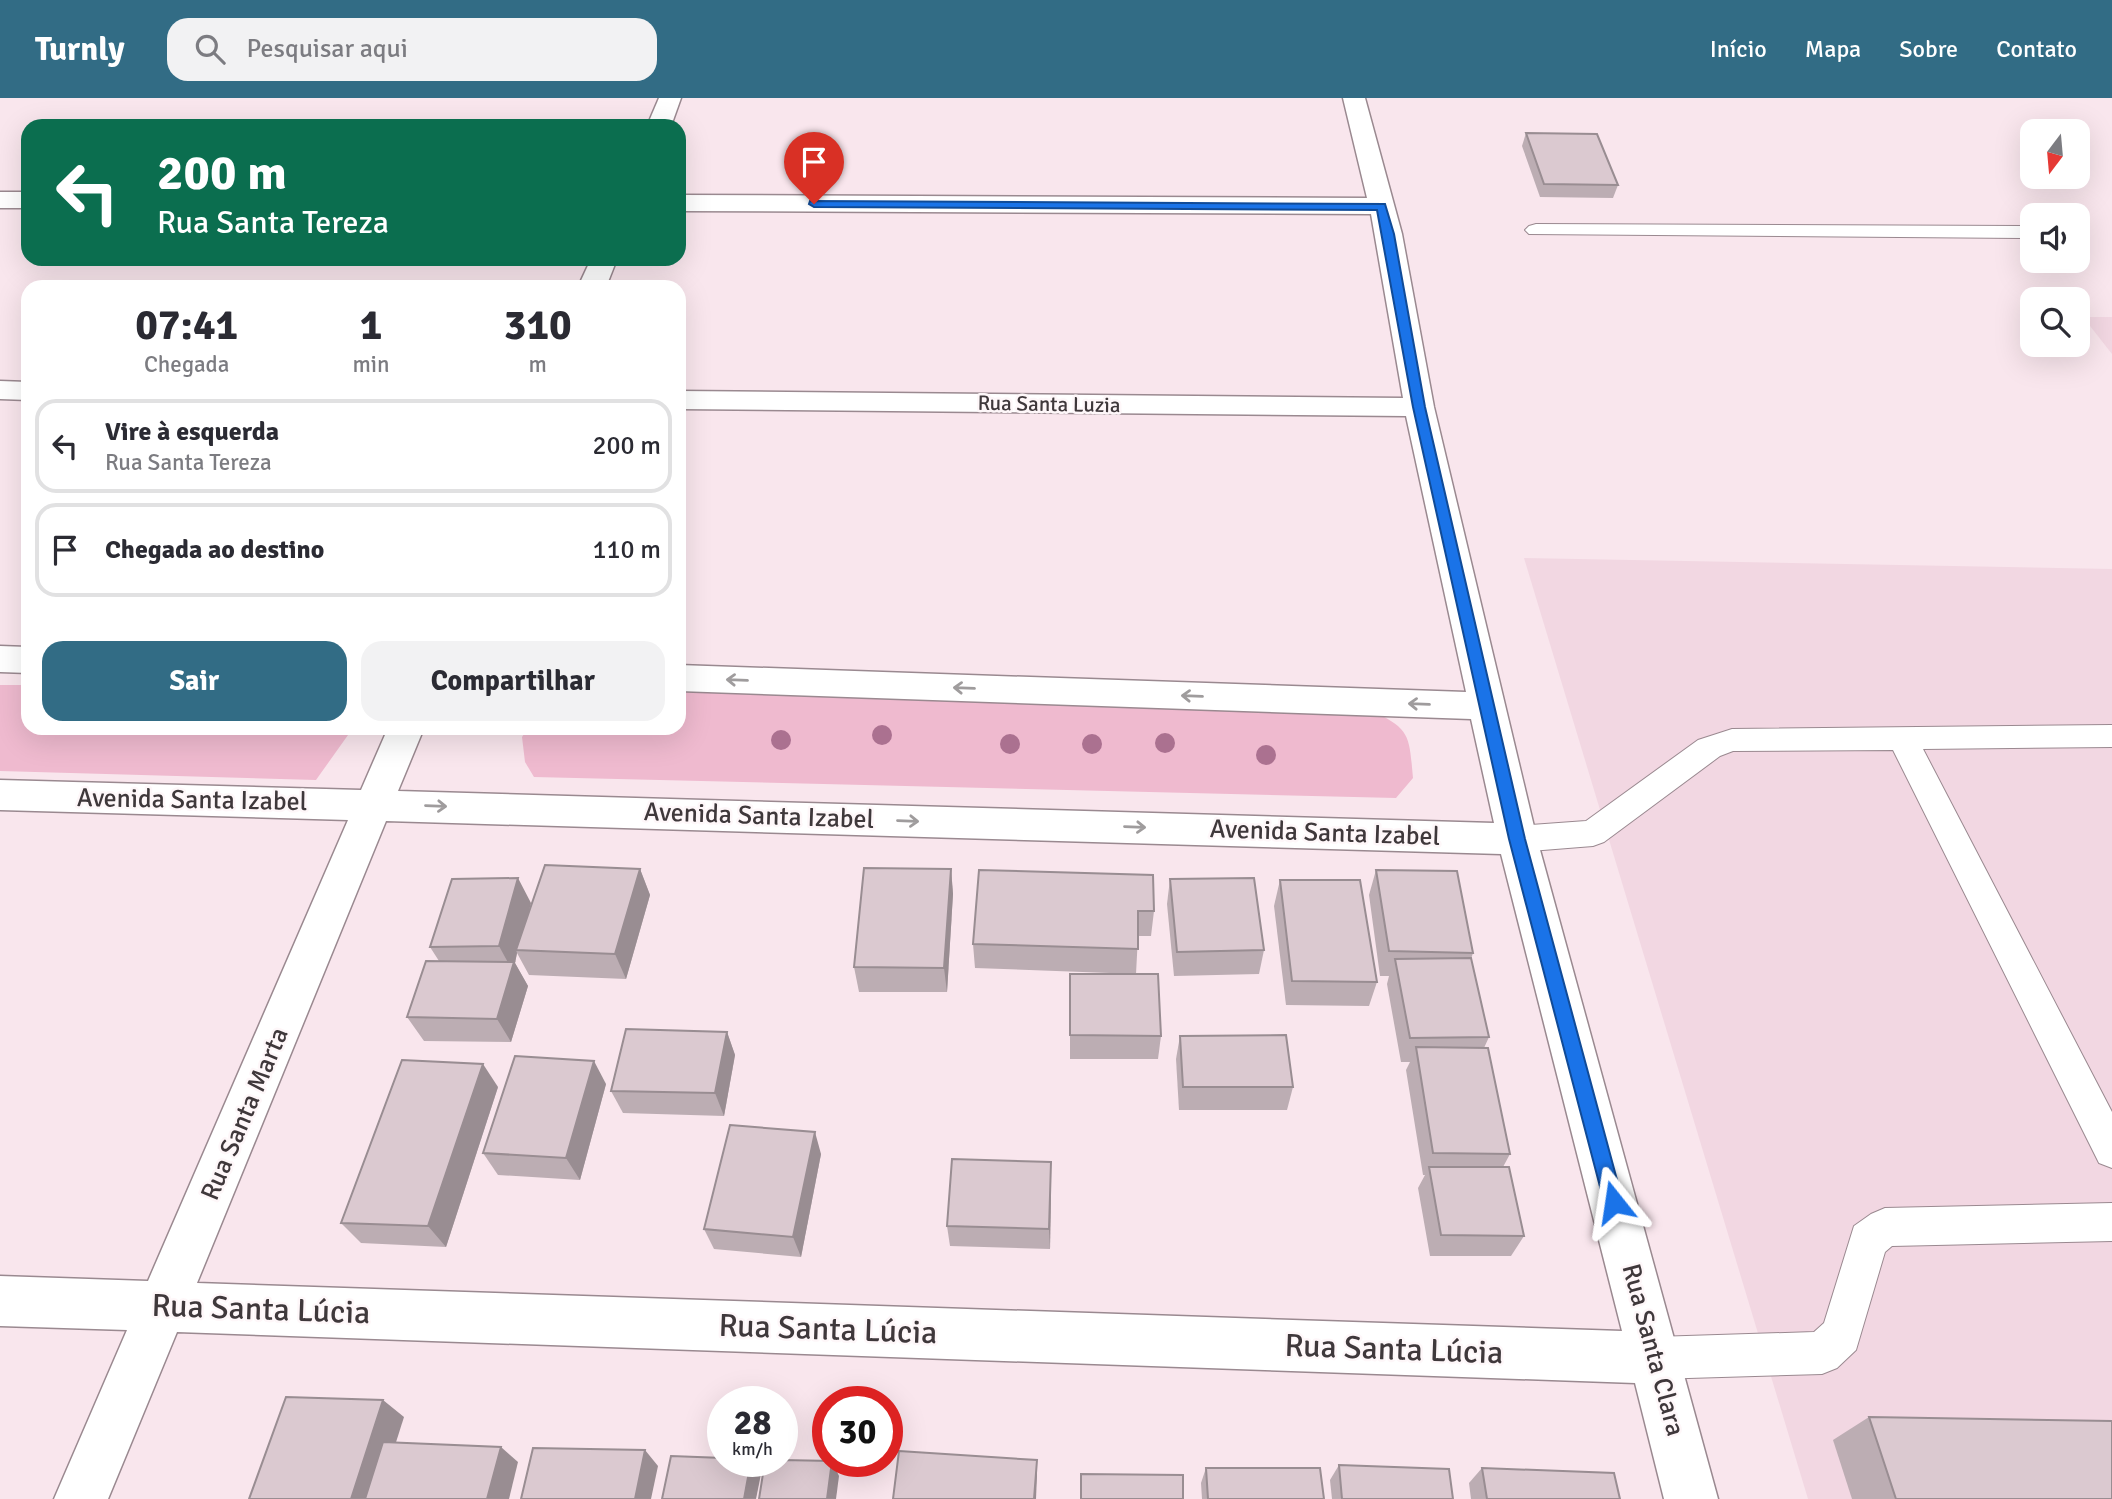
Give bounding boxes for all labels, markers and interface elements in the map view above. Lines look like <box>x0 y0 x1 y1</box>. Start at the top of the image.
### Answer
search box <box>167 18 657 81</box>
text: Turnly <box>35 29 125 70</box>
icon: search <box>191 30 229 68</box>
text: Pesquisar aqui <box>247 33 408 65</box>
text: Início <box>1710 34 1767 64</box>
text: Mapa <box>1805 34 1861 64</box>
text: Sobre <box>1899 34 1958 64</box>
text: Contato <box>1996 34 2077 64</box>
north arrow <box>2020 119 2090 189</box>
map controls <box>2020 119 2090 357</box>
pin <box>784 132 844 204</box>
text: 200 m <box>157 143 287 203</box>
icon: arrive <box>795 143 833 181</box>
icon: left <box>42 147 133 238</box>
text: Rua Santa Tereza <box>157 203 389 242</box>
button: sound <box>2020 203 2090 273</box>
button: search <box>2020 287 2090 357</box>
text: 07:41 <box>135 300 238 351</box>
text: 1 <box>360 300 382 351</box>
text: 310 <box>504 300 572 351</box>
text: Chegada <box>144 350 229 379</box>
text: min <box>352 350 390 379</box>
text: m <box>529 350 547 379</box>
street label: Rua Santa Luzia <box>977 390 1121 418</box>
text: Vire à esquerda <box>105 416 279 448</box>
icon: left <box>46 427 84 465</box>
text: 200 m <box>592 430 661 462</box>
text: Rua Santa Tereza <box>105 448 272 477</box>
icon: arrive <box>46 531 84 569</box>
text: Chegada ao destino <box>105 534 324 566</box>
text: 110 m <box>592 534 661 566</box>
button: Sair <box>42 641 347 721</box>
button: Compartilhar <box>361 641 665 721</box>
one-way arrow <box>726 674 749 687</box>
one-way arrow <box>953 682 976 695</box>
one-way arrow <box>1180 689 1203 703</box>
one-way arrow <box>1408 697 1431 710</box>
street label: Avenida Santa Izabel <box>76 782 308 818</box>
street label: Avenida Santa Izabel <box>643 796 875 836</box>
one-way arrow <box>424 800 447 813</box>
street label: Avenida Santa Izabel <box>1209 813 1441 853</box>
one-way arrow <box>896 814 919 827</box>
one-way arrow <box>1124 821 1147 834</box>
street label: Rua Santa Marta <box>194 1023 296 1205</box>
position arrow <box>1577 1165 1651 1239</box>
street label: Rua Santa Clara <box>1615 1260 1691 1440</box>
street label: Rua Santa Lúcia <box>151 1286 371 1332</box>
street label: Rua Santa Lúcia <box>718 1306 938 1352</box>
street label: Rua Santa Lúcia <box>1284 1326 1504 1372</box>
speed limit sign: 30 <box>812 1386 903 1477</box>
text: 28 <box>734 1401 771 1444</box>
text: km/h <box>732 1438 773 1460</box>

